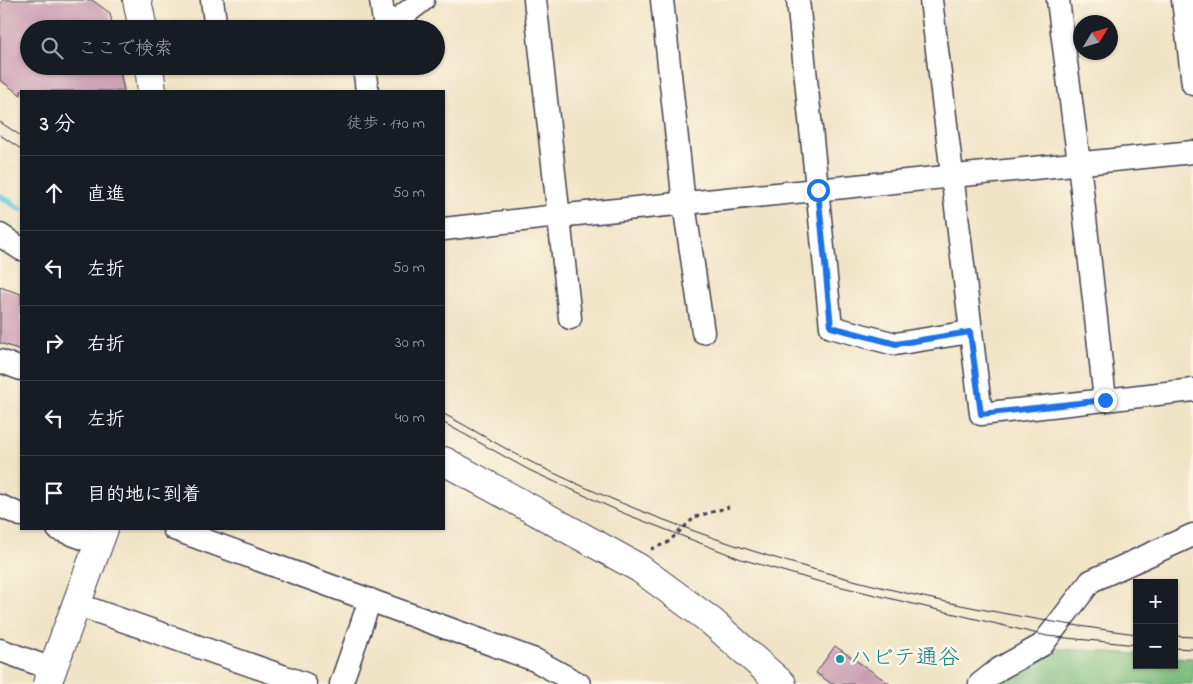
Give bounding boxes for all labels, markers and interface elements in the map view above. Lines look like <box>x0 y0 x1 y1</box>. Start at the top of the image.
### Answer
north arrow <box>1073 15 1118 60</box>
search box <box>20 20 445 75</box>
icon: search <box>38 34 66 62</box>
text: ここで検索 <box>78 36 173 63</box>
text: 3 分 <box>40 110 75 140</box>
text: 徒歩 · 170 m <box>347 112 425 136</box>
icon: ahead <box>40 179 68 207</box>
route start <box>807 179 830 202</box>
text: 50 m <box>393 181 425 205</box>
text: 直進 <box>87 182 125 209</box>
icon: left <box>40 254 68 282</box>
text: 50 m <box>393 256 425 280</box>
text: 左折 <box>87 257 125 284</box>
icon: right <box>40 329 68 357</box>
text: 30 m <box>395 331 425 355</box>
text: 右折 <box>87 332 125 359</box>
route end <box>1094 389 1117 412</box>
icon: left <box>40 404 68 432</box>
text: 40 m <box>395 406 425 430</box>
text: 左折 <box>87 407 125 434</box>
icon: arrive <box>40 479 68 507</box>
text: 目的地に到着 <box>87 482 201 509</box>
map controls <box>1133 579 1178 669</box>
button: + <box>1133 579 1178 624</box>
button: − <box>1133 624 1178 669</box>
place label: ハビテ通谷 <box>850 643 960 675</box>
marker: ハビテ通谷 <box>834 653 846 665</box>

